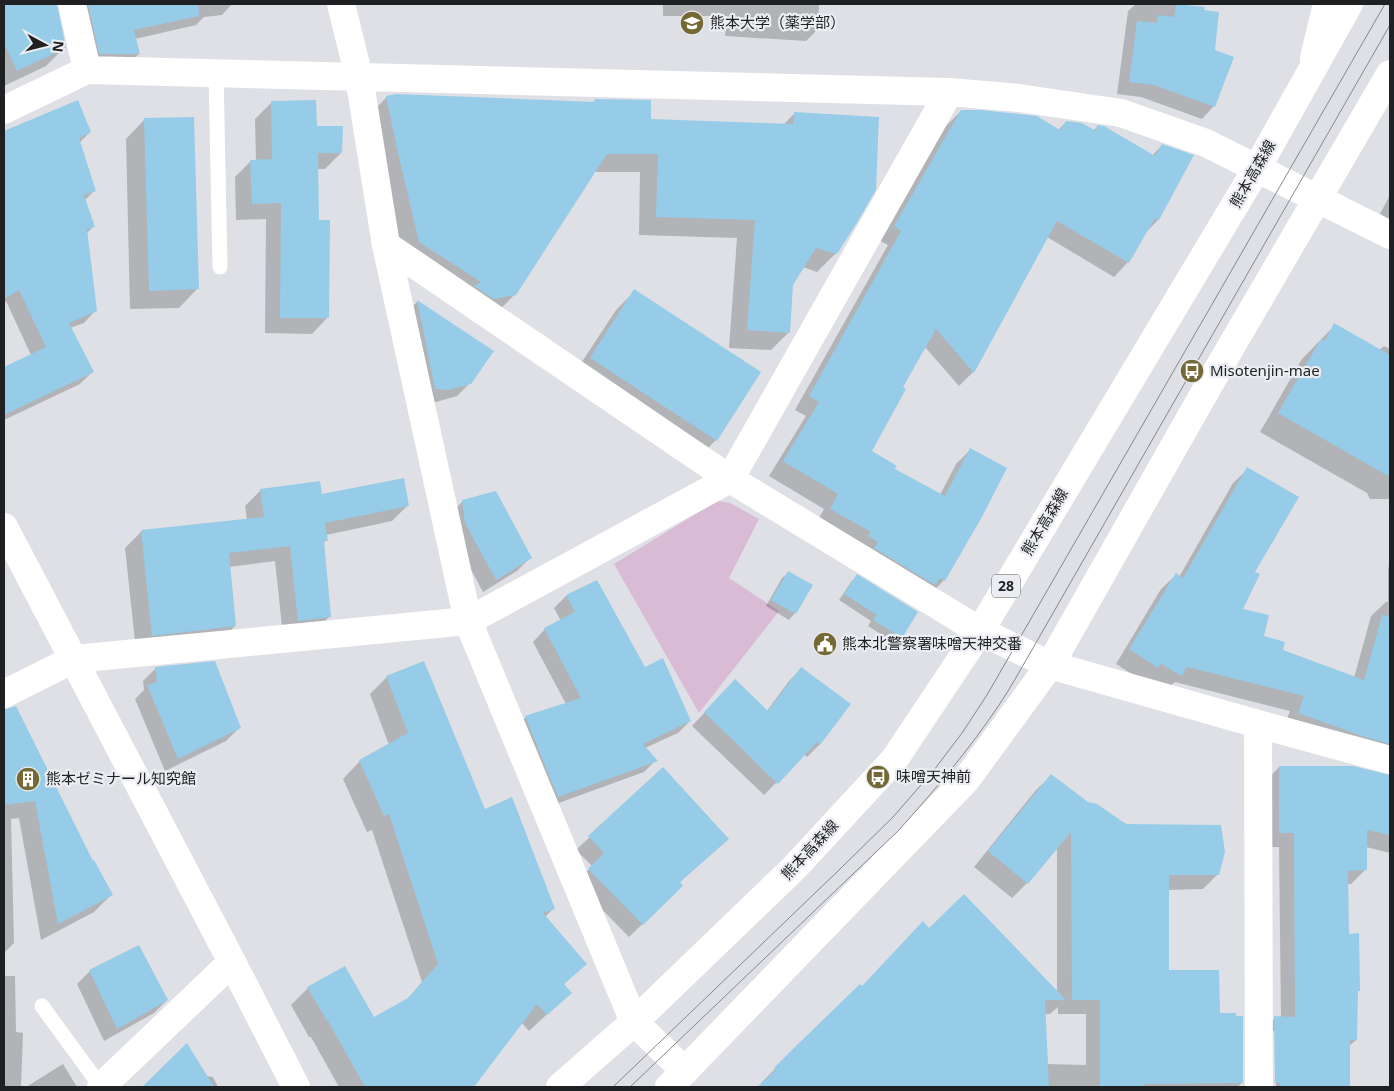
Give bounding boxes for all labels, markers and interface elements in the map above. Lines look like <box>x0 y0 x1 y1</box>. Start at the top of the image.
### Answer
school or university icon: 熊本大学（薬学部） <box>679 10 705 36</box>
place label: 熊本大学（薬学部） <box>710 12 845 32</box>
north arrow <box>20 20 70 70</box>
text: N <box>48 40 69 53</box>
street label: 熊本高森線 <box>1225 136 1280 211</box>
bus stop icon: Misotenjin-mae <box>1179 358 1205 384</box>
place label: Misotenjin-mae <box>1210 360 1320 380</box>
street label: 熊本高森線 <box>1016 484 1072 559</box>
road number: 28 <box>992 574 1020 598</box>
public building icon: 熊本北警察署味噌天神交番 <box>812 631 838 657</box>
place label: 熊本北警察署味噌天神交番 <box>842 633 1022 653</box>
bus stop icon: 味噌天神前 <box>865 764 891 790</box>
building icon: 熊本ゼミナール知究館 <box>15 766 41 792</box>
place label: 味噌天神前 <box>896 766 971 786</box>
place label: 熊本ゼミナール知究館 <box>46 768 196 788</box>
street label: 熊本高森線 <box>776 815 842 884</box>

